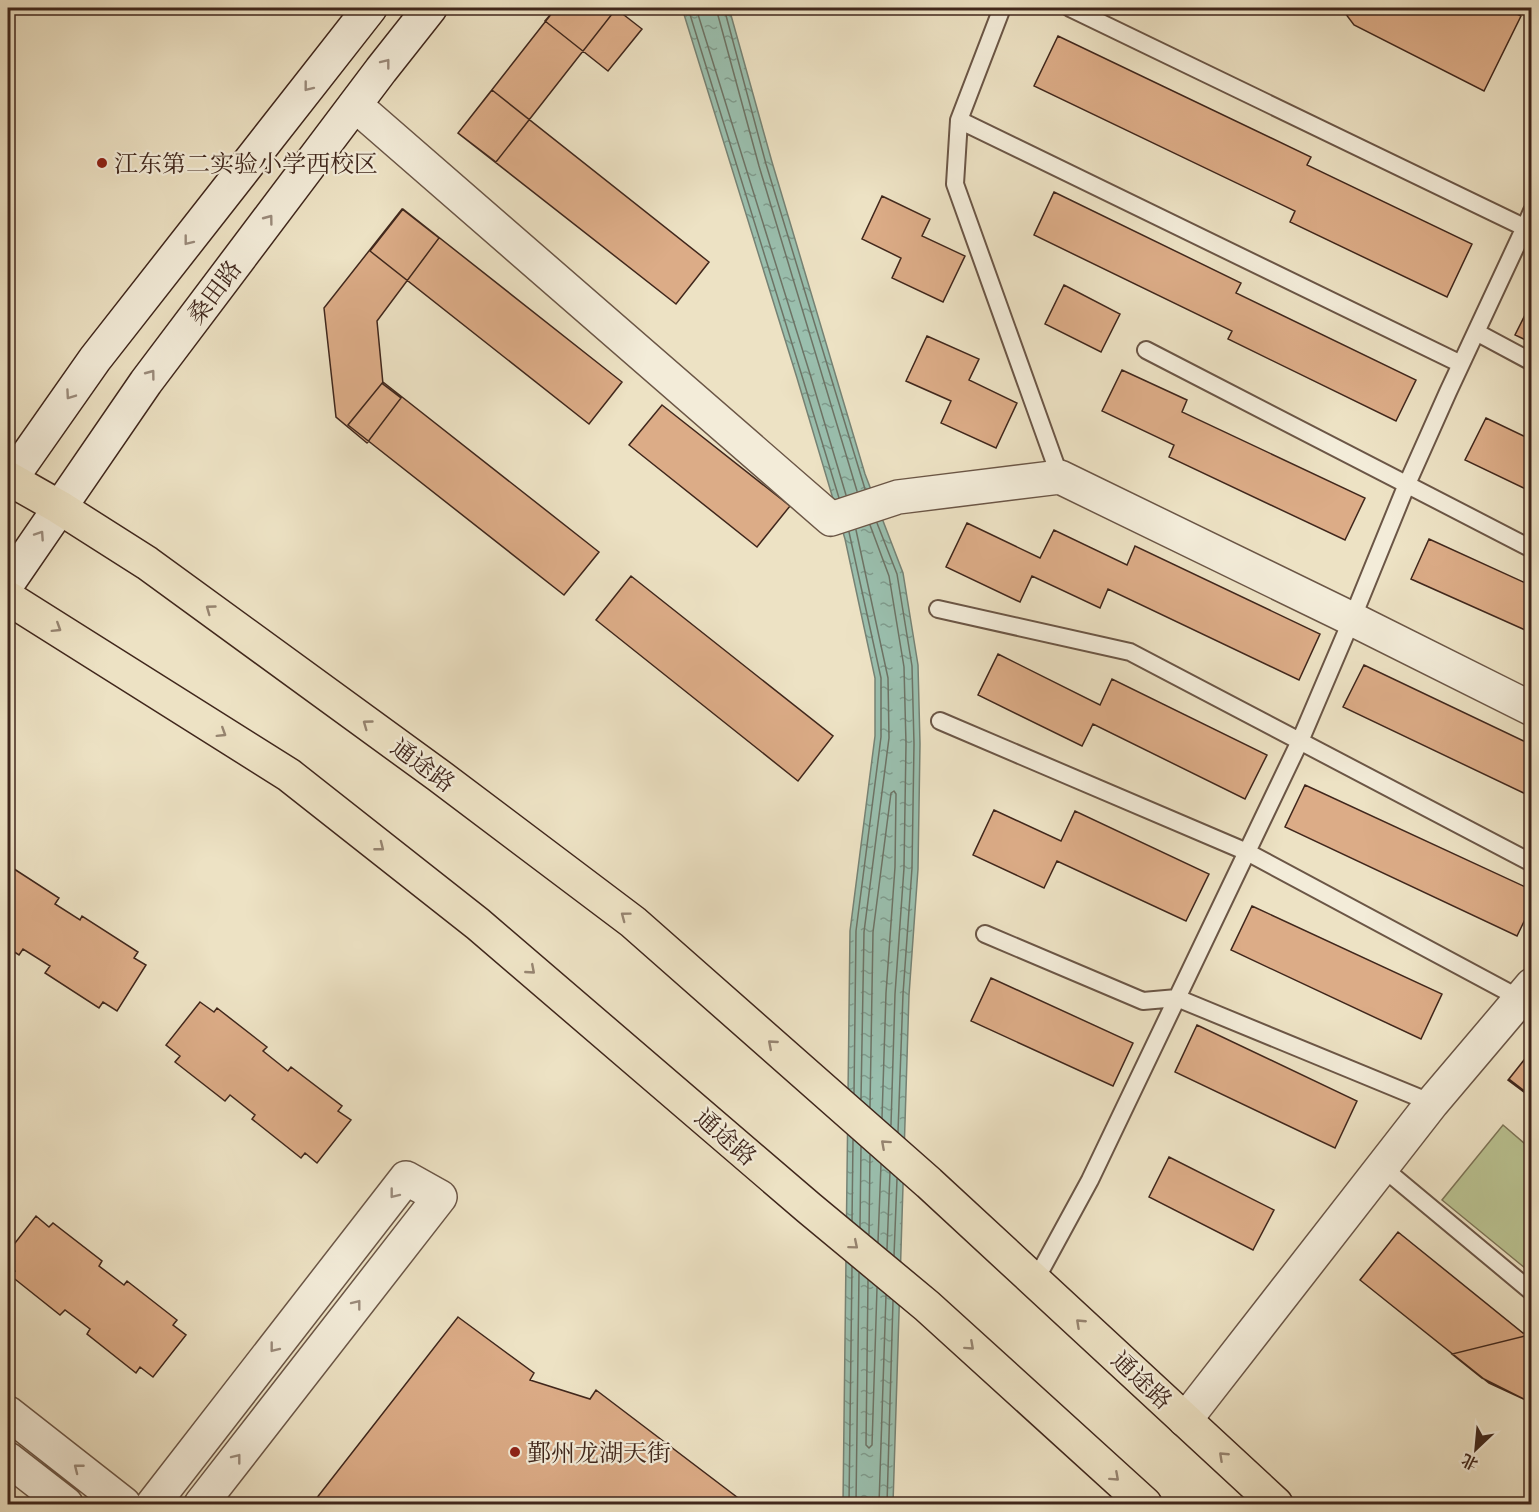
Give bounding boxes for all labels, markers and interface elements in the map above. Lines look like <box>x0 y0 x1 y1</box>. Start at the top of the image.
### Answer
one-way arrow <box>379 59 390 70</box>
one-way arrow <box>305 80 316 91</box>
place label: 江东第二实验小学西校区 <box>114 148 378 179</box>
marker: 江东第二实验小学西校区 <box>95 156 109 170</box>
one-way arrow <box>261 214 272 225</box>
one-way arrow <box>185 234 196 245</box>
street label: 桑田路 <box>180 254 248 330</box>
one-way arrow <box>144 370 155 381</box>
one-way arrow <box>66 389 77 400</box>
one-way arrow <box>33 531 45 541</box>
one-way arrow <box>205 605 216 616</box>
one-way arrow <box>51 621 61 633</box>
one-way arrow <box>363 720 374 731</box>
one-way arrow <box>216 725 226 737</box>
street label: 通途路 <box>385 731 461 799</box>
one-way arrow <box>373 839 384 850</box>
one-way arrow <box>620 912 631 923</box>
one-way arrow <box>524 963 535 974</box>
one-way arrow <box>768 1040 779 1051</box>
street label: 通途路 <box>689 1102 763 1172</box>
one-way arrow <box>881 1140 892 1151</box>
one-way arrow <box>390 1187 401 1198</box>
one-way arrow <box>847 1238 858 1249</box>
one-way arrow <box>349 1300 360 1311</box>
one-way arrow <box>1077 1319 1087 1330</box>
one-way arrow <box>964 1339 974 1350</box>
one-way arrow <box>271 1341 282 1352</box>
street label: 通途路 <box>1105 1344 1179 1416</box>
north arrow <box>1446 1419 1506 1479</box>
place label: 鄞州龙湖天街 <box>527 1437 671 1468</box>
marker: 鄞州龙湖天街 <box>508 1445 522 1459</box>
text: 北 <box>1458 1449 1481 1475</box>
one-way arrow <box>1220 1452 1230 1463</box>
one-way arrow <box>230 1454 241 1465</box>
one-way arrow <box>74 1465 85 1476</box>
one-way arrow <box>1108 1470 1118 1481</box>

